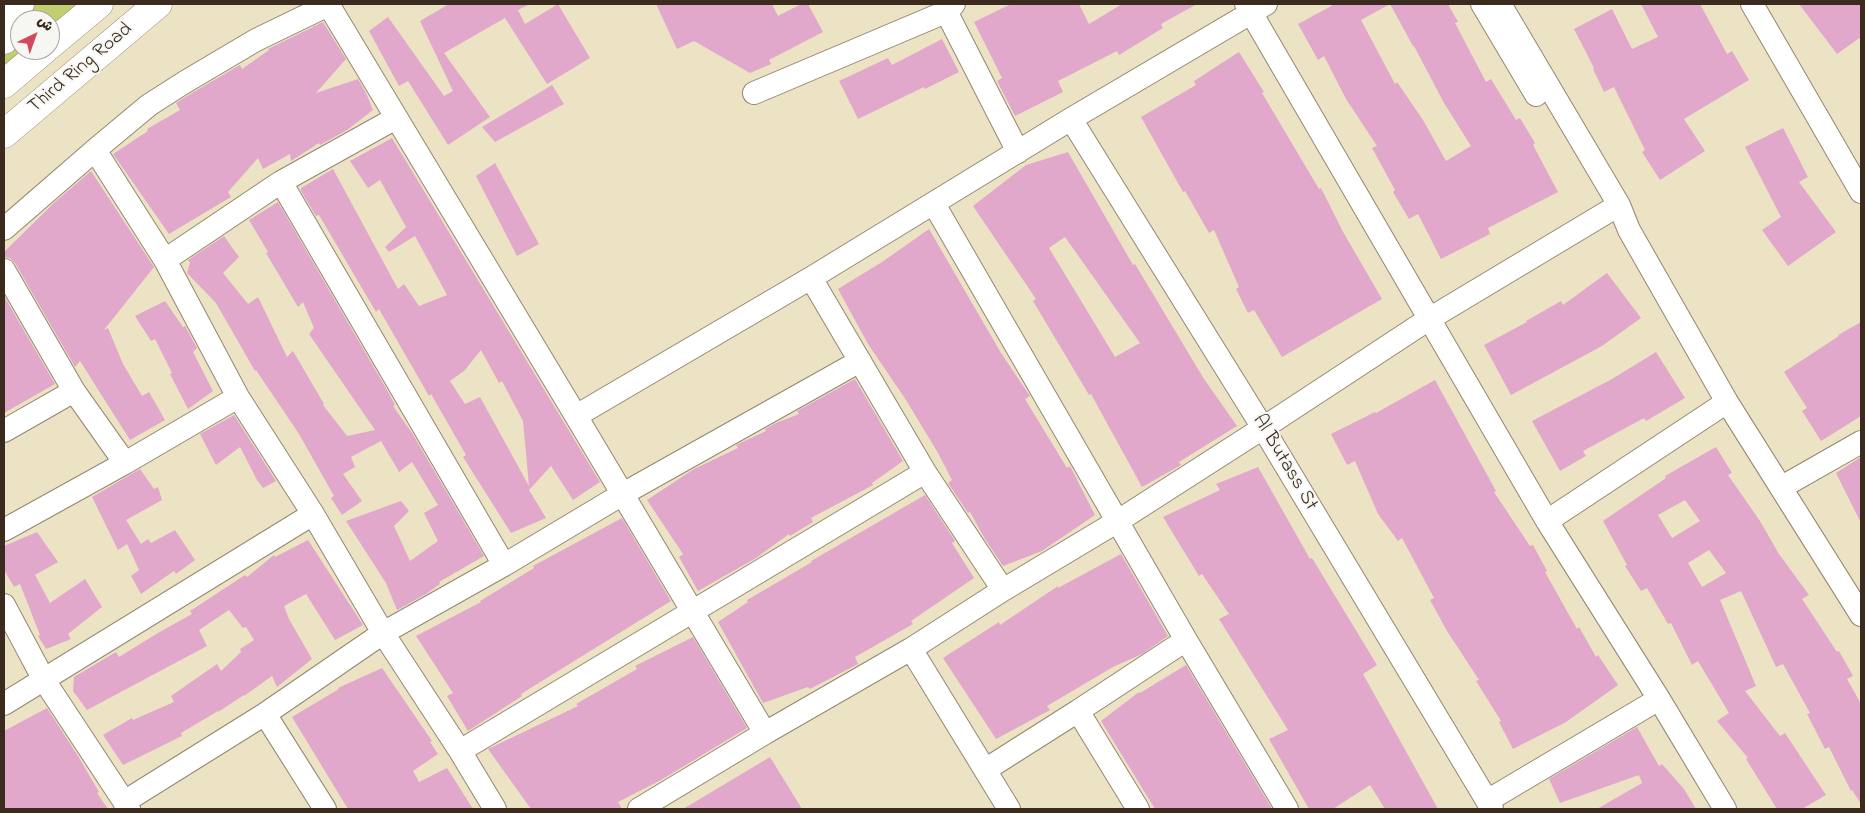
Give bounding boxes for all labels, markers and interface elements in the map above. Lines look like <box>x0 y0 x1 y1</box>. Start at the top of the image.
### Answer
north arrow <box>10 10 60 60</box>
text: ش <box>32 11 57 37</box>
street label: Third Ring Road <box>24 18 138 120</box>
street label: Al Butass St <box>1246 411 1322 515</box>

